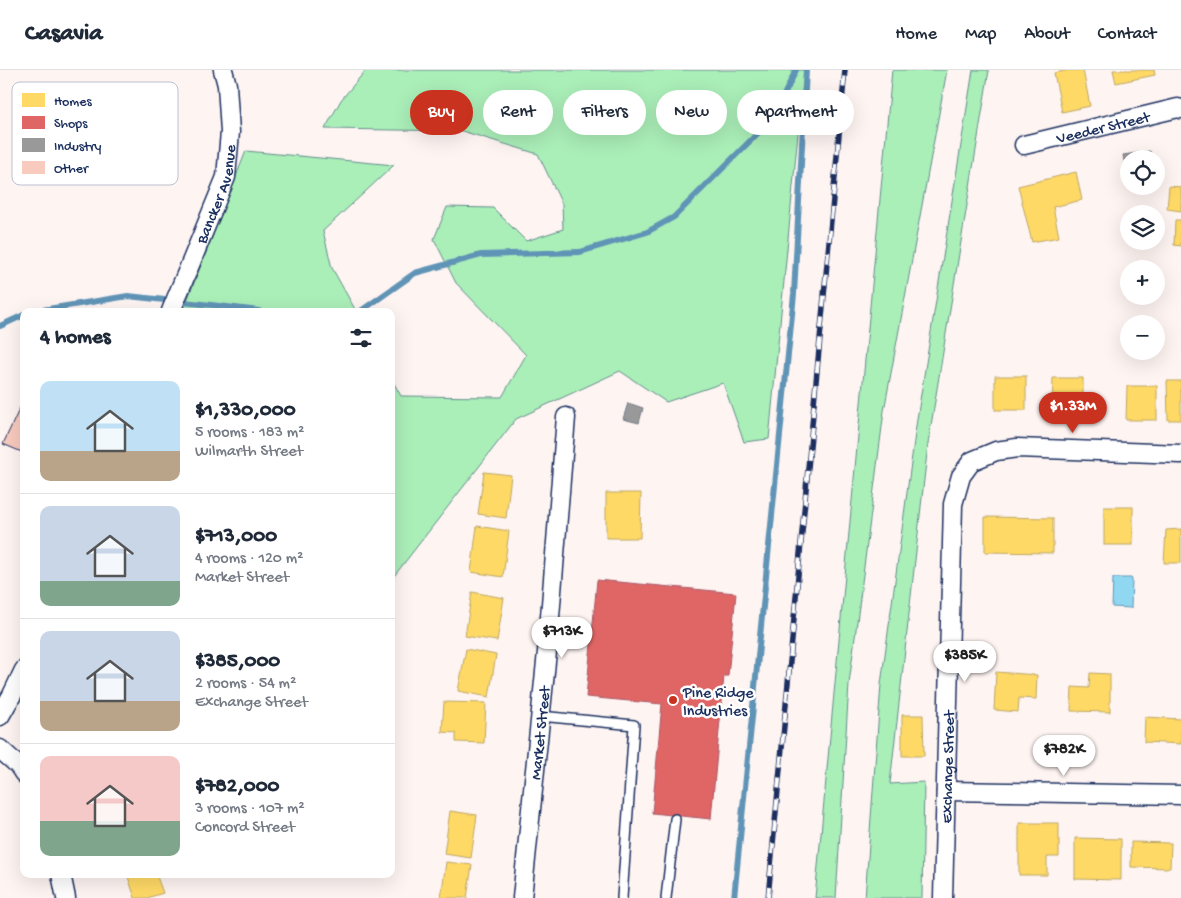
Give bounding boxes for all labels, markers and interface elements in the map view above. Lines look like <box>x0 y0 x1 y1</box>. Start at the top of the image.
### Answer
text: Casavia <box>25 20 103 49</box>
text: Home <box>895 24 937 45</box>
text: Map <box>965 24 996 45</box>
text: About <box>1024 24 1070 45</box>
text: Contact <box>1098 24 1156 45</box>
legend <box>12 82 178 185</box>
chip: Buy <box>410 90 473 135</box>
chip: Rent <box>483 90 553 135</box>
chip: Filters <box>563 90 646 135</box>
chip: New <box>656 90 727 135</box>
chip: Apartment <box>737 90 854 135</box>
text: Homes <box>54 94 92 111</box>
street label: Veeder Street <box>1054 109 1154 150</box>
text: Shops <box>54 116 88 133</box>
text: Industry <box>54 139 102 156</box>
street label: Bancker Avenue <box>193 143 242 248</box>
map controls <box>1120 150 1165 360</box>
button: locate <box>1120 150 1165 195</box>
text: Other <box>54 161 89 178</box>
button: layers <box>1120 205 1165 250</box>
button: + <box>1120 260 1165 305</box>
button: − <box>1120 315 1165 360</box>
icon: filters <box>347 324 375 352</box>
text: 4 homes <box>40 326 111 351</box>
pin: $1.33M <box>1032 392 1114 434</box>
text: $1.33M <box>1050 398 1096 417</box>
text: $1,330,000 <box>195 399 296 424</box>
icon: home <box>80 401 140 461</box>
text: 5 rooms · 183 m² <box>195 424 304 443</box>
text: Wilmarth Street <box>195 443 303 462</box>
text: $713,000 <box>195 525 277 550</box>
icon: home <box>80 526 140 586</box>
text: 4 rooms · 120 m² <box>195 550 303 569</box>
text: Market Street <box>195 569 289 588</box>
pin: $713K <box>527 616 597 659</box>
text: $713K <box>542 623 582 642</box>
pin: $385K <box>930 640 1000 683</box>
text: $385K <box>944 647 986 666</box>
text: $385,000 <box>195 650 280 675</box>
icon: home <box>80 651 140 711</box>
text: 2 rooms · 54 m² <box>195 675 296 694</box>
street label: Market Street <box>528 684 557 781</box>
place label: Pine Ridge Industries <box>682 685 754 722</box>
text: Exchange Street <box>195 694 308 713</box>
marker: Pine Ridge Industries <box>667 694 679 706</box>
street label: Exchange Street <box>939 709 961 824</box>
pin: $782K <box>1029 734 1099 777</box>
text: $782K <box>1044 741 1084 760</box>
text: $782,000 <box>195 775 280 800</box>
icon: home <box>80 776 140 836</box>
text: 3 rooms · 107 m² <box>195 800 305 819</box>
text: Concord Street <box>195 819 295 838</box>

